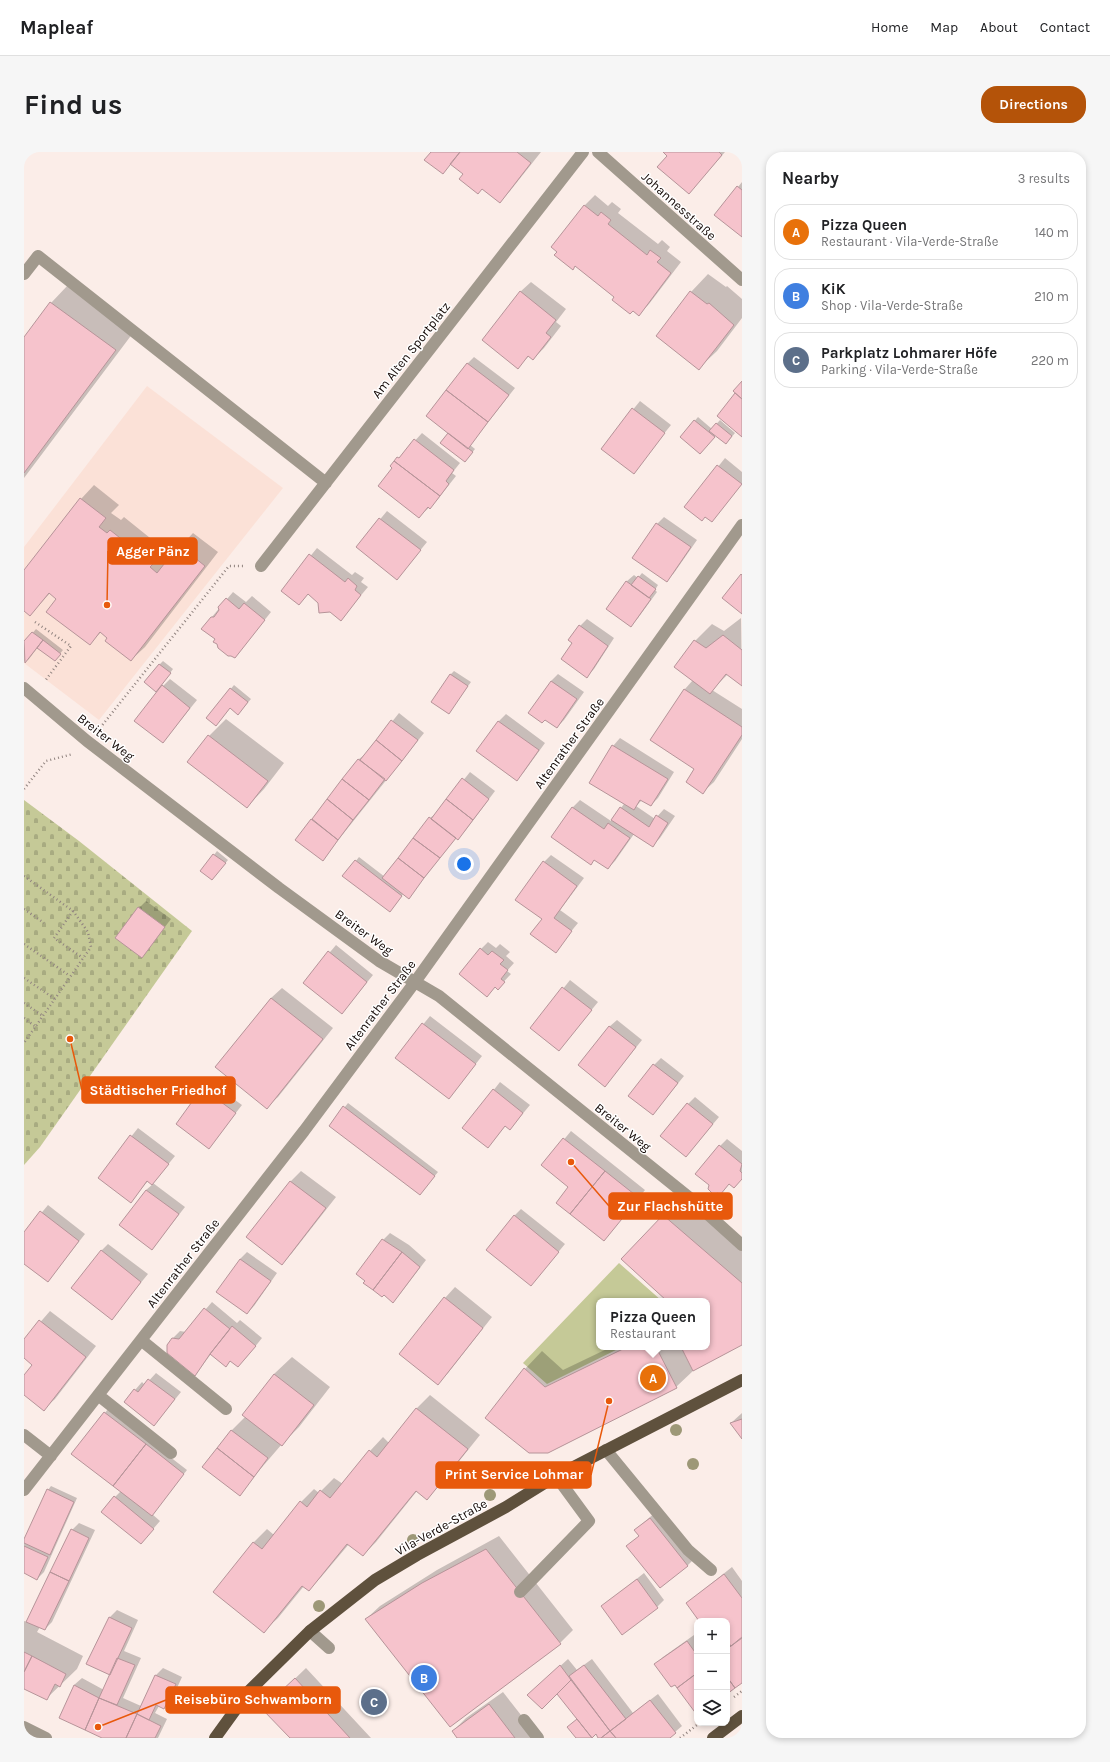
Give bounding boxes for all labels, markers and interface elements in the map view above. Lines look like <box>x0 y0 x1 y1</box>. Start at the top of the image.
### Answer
text: Mapleaf <box>20 17 93 39</box>
text: Home <box>871 19 908 36</box>
text: Map <box>930 19 958 36</box>
text: About <box>980 19 1018 36</box>
text: Contact <box>1040 19 1090 36</box>
button: Directions <box>981 86 1086 123</box>
text: Find us <box>24 88 123 121</box>
text: Nearby <box>782 168 839 188</box>
street label: Johannesstraße <box>639 169 719 243</box>
text: 3 results <box>1018 171 1070 186</box>
text: Pizza Queen <box>821 216 907 234</box>
text: A <box>792 225 800 240</box>
text: 140 m <box>1034 225 1069 240</box>
text: Restaurant · Vila-Verde-Straße <box>821 234 998 249</box>
text: KiK <box>821 280 846 298</box>
text: B <box>792 289 800 304</box>
text: 210 m <box>1034 289 1069 304</box>
text: Shop · Vila-Verde-Straße <box>821 298 963 313</box>
street label: Am Alten Sportplatz <box>369 299 453 401</box>
text: Parkplatz Lohmarer Höfe <box>821 344 997 362</box>
text: C <box>792 353 800 368</box>
text: 220 m <box>1031 353 1069 368</box>
text: Parking · Vila-Verde-Straße <box>821 362 978 377</box>
callout: Agger Pänz <box>108 538 197 564</box>
text: Agger Pänz <box>116 543 190 560</box>
street label: Altenrather Straße <box>531 694 607 791</box>
street label: Breiter Weg <box>75 710 138 764</box>
your location <box>454 854 474 874</box>
street label: Breiter Weg <box>332 906 396 958</box>
street label: Altenrather Straße <box>341 957 419 1053</box>
callout: Städtischer Friedhof <box>82 1077 235 1103</box>
text: Städtischer Friedhof <box>90 1082 227 1099</box>
street label: Breiter Weg <box>592 1100 655 1155</box>
callout: Zur Flachshütte <box>609 1193 732 1219</box>
text: Zur Flachshütte <box>617 1198 723 1215</box>
street label: Altenrather Straße <box>144 1215 223 1310</box>
popup <box>596 1298 710 1350</box>
text: Pizza Queen <box>610 1308 696 1326</box>
text: Restaurant <box>610 1326 676 1341</box>
pin: A <box>640 1363 666 1393</box>
callout: Print Service Lohmar <box>436 1462 591 1488</box>
text: Print Service Lohmar <box>445 1466 584 1483</box>
street label: Vila-Verde-Straße <box>392 1495 490 1559</box>
map controls <box>694 1618 730 1726</box>
button: + <box>694 1618 730 1654</box>
button: − <box>694 1654 730 1690</box>
pin: B <box>411 1663 437 1693</box>
callout: Reisebüro Schwamborn <box>166 1687 340 1713</box>
pin: C <box>361 1687 387 1717</box>
button: layers <box>694 1690 730 1726</box>
text: Reisebüro Schwamborn <box>174 1691 332 1708</box>

